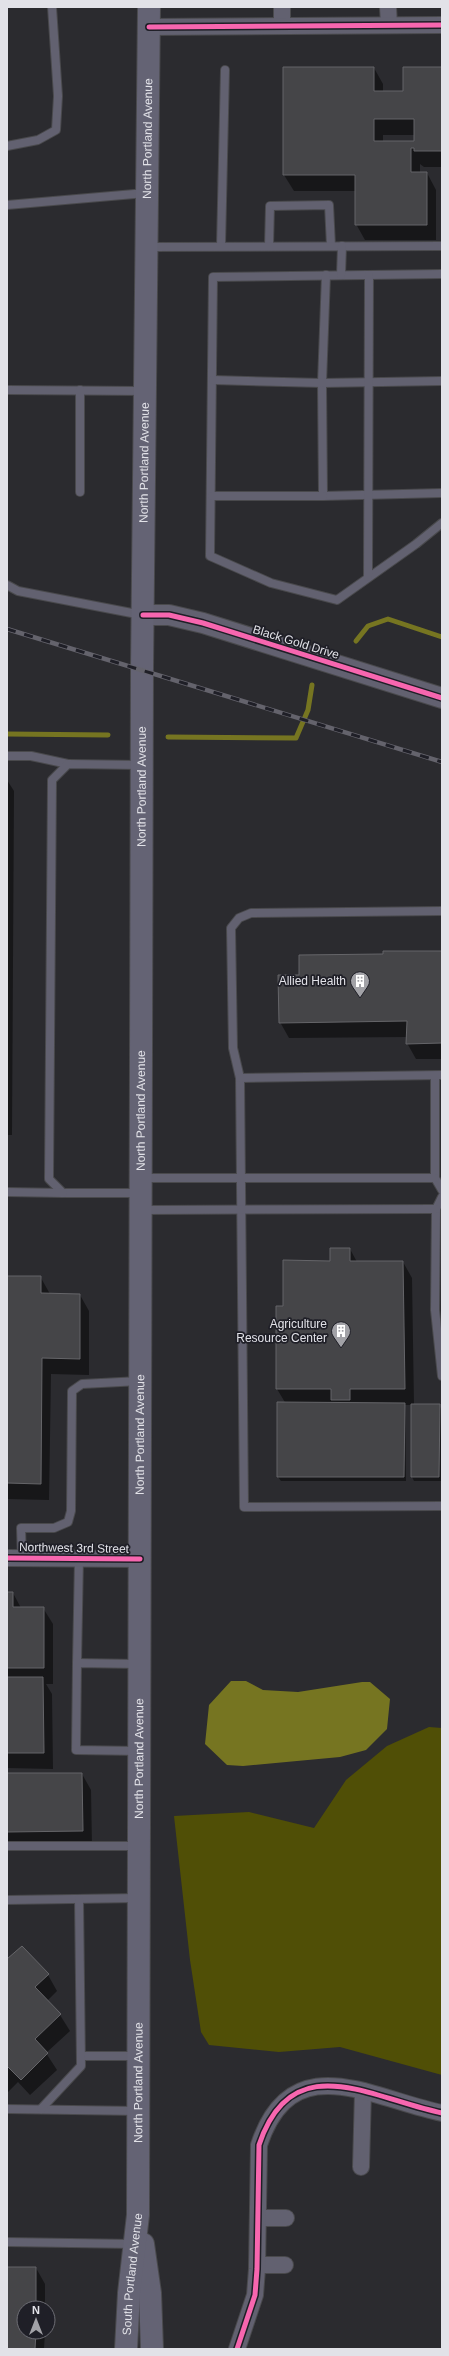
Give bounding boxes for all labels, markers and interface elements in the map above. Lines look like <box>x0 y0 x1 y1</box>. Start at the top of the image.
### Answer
street label: North Portland Avenue <box>140 78 155 199</box>
street label: North Portland Avenue <box>137 402 152 523</box>
street label: Black Gold Drive <box>251 622 341 662</box>
street label: North Portland Avenue <box>135 726 149 847</box>
building icon: Allied Health <box>349 970 371 998</box>
place label: Allied Health <box>279 974 346 988</box>
street label: North Portland Avenue <box>134 1050 148 1171</box>
place label: Agriculture Resource Center <box>236 1317 327 1345</box>
building icon: Agriculture Resource Center <box>330 1320 352 1348</box>
street label: North Portland Avenue <box>133 1374 147 1495</box>
street label: Northwest 3rd Street <box>19 1540 130 1556</box>
street label: North Portland Avenue <box>132 1698 146 1819</box>
street label: North Portland Avenue <box>131 2022 145 2143</box>
street label: South Portland Avenue <box>120 2212 145 2336</box>
north arrow <box>16 2300 56 2340</box>
text: N <box>32 2304 40 2316</box>

